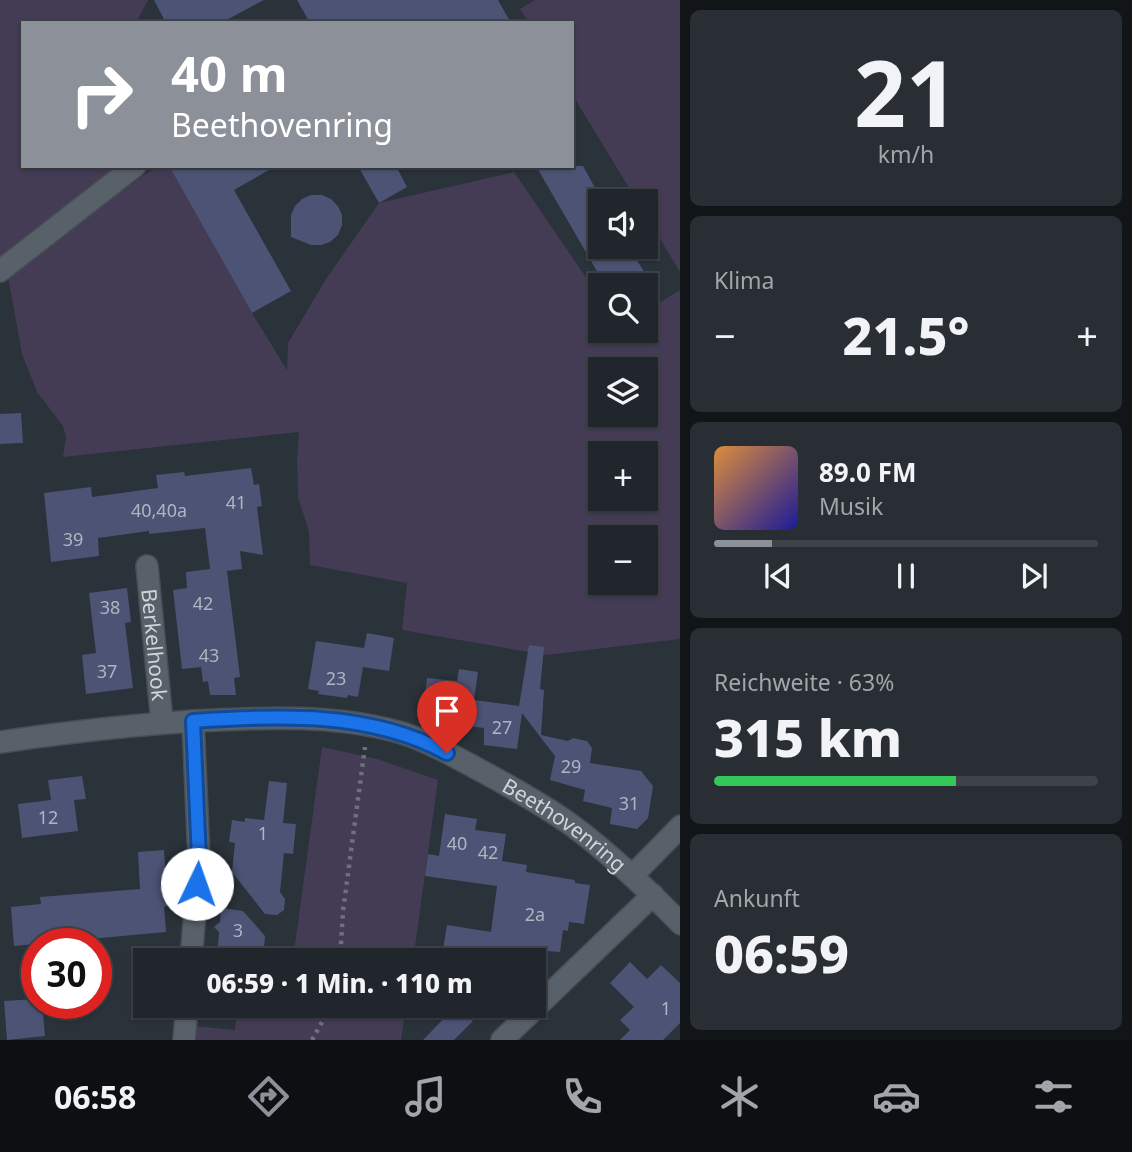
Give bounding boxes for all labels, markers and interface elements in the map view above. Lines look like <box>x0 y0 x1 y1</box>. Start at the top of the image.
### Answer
text: 21 <box>854 30 958 154</box>
text: 40 m <box>171 40 288 106</box>
icon: right <box>56 49 147 140</box>
text: Beethovenring <box>171 103 393 146</box>
text: km/h <box>878 138 934 170</box>
map controls <box>588 189 658 595</box>
button: sound <box>588 189 658 259</box>
text: Klima <box>714 264 775 296</box>
button: search <box>588 273 658 343</box>
text: 21.5° <box>843 299 969 370</box>
text: − <box>714 309 736 361</box>
text: + <box>1076 309 1098 361</box>
button: layers <box>588 357 658 427</box>
button: + <box>588 441 658 511</box>
text: 89.0 FM <box>819 454 916 490</box>
house number: 41 <box>226 490 246 514</box>
text: Musik <box>819 490 883 522</box>
house number: 40,40a <box>131 498 187 522</box>
button: − <box>588 525 658 595</box>
house number: 39 <box>63 527 83 551</box>
icon: previous <box>759 557 797 595</box>
icon: pause <box>887 557 925 595</box>
icon: next <box>1015 557 1053 595</box>
street label: Berkelhook <box>135 587 174 703</box>
house number: 42 <box>193 591 213 615</box>
house number: 38 <box>100 595 120 619</box>
house number: 43 <box>199 643 219 667</box>
house number: 37 <box>97 659 117 683</box>
house number: 23 <box>326 666 346 690</box>
text: Reichweite · 63% <box>714 666 894 698</box>
pin <box>417 681 477 753</box>
icon: arrive <box>428 692 466 730</box>
text: 315 km <box>714 701 902 772</box>
house number: 27 <box>492 715 512 739</box>
house number: 29 <box>561 754 581 778</box>
street label: Beethovenring <box>498 771 633 878</box>
house number: 31 <box>619 791 639 815</box>
house number: 12 <box>38 805 58 829</box>
house number: 1 <box>258 821 268 845</box>
house number: 40 <box>447 831 467 855</box>
house number: 42 <box>478 840 498 864</box>
position arrow <box>160 847 234 921</box>
text: Ankunft <box>714 882 800 914</box>
house number: 2a <box>525 902 545 926</box>
text: 06:59 <box>714 917 849 988</box>
house number: 3 <box>233 918 243 942</box>
speed limit sign: 30 <box>21 928 112 1019</box>
text: 06:59 · 1 Min. · 110 m <box>206 965 473 1001</box>
house number: 1 <box>661 996 671 1020</box>
icon: directions <box>244 1072 293 1121</box>
icon: music <box>401 1072 450 1121</box>
icon: phone <box>558 1072 607 1121</box>
icon: climate <box>715 1072 764 1121</box>
icon: car <box>872 1072 921 1121</box>
icon: filters <box>1029 1072 1078 1121</box>
text: 06:58 <box>54 1075 136 1118</box>

